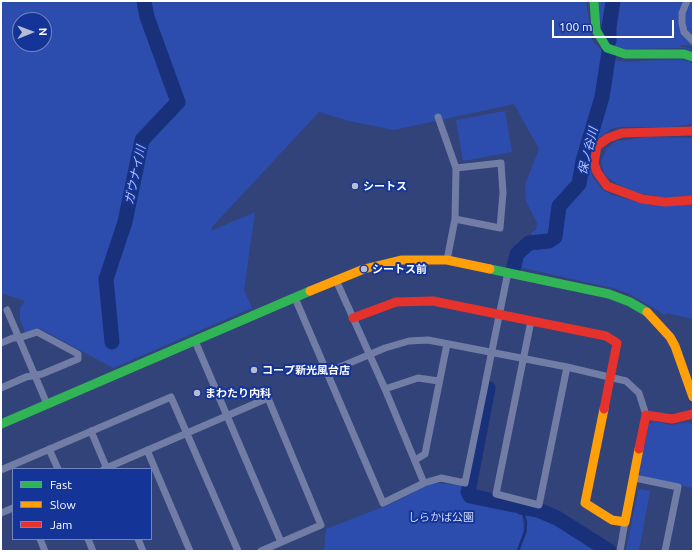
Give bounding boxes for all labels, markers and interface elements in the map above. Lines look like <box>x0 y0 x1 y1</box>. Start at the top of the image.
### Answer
north arrow <box>12 12 52 52</box>
scale bar <box>554 12 676 38</box>
text: 100 m <box>559 20 592 33</box>
text: N <box>37 28 49 36</box>
water label: 保ノ谷川 <box>575 126 601 176</box>
water label: ガウナイ川 <box>122 144 148 206</box>
place label: シートス <box>363 179 407 193</box>
marker: シートス <box>350 181 360 191</box>
place label: シートス前 <box>372 262 427 276</box>
marker: シートス前 <box>359 264 369 274</box>
place label: コープ新光風台店 <box>262 363 350 377</box>
marker: コープ新光風台店 <box>249 365 259 375</box>
place label: まわたり内科 <box>205 386 271 400</box>
marker: まわたり内科 <box>192 388 202 398</box>
legend <box>12 468 152 540</box>
text: Fast <box>50 478 72 491</box>
text: Slow <box>50 498 76 511</box>
park label: しらかば公園 <box>408 510 474 524</box>
text: Jam <box>50 518 72 531</box>

